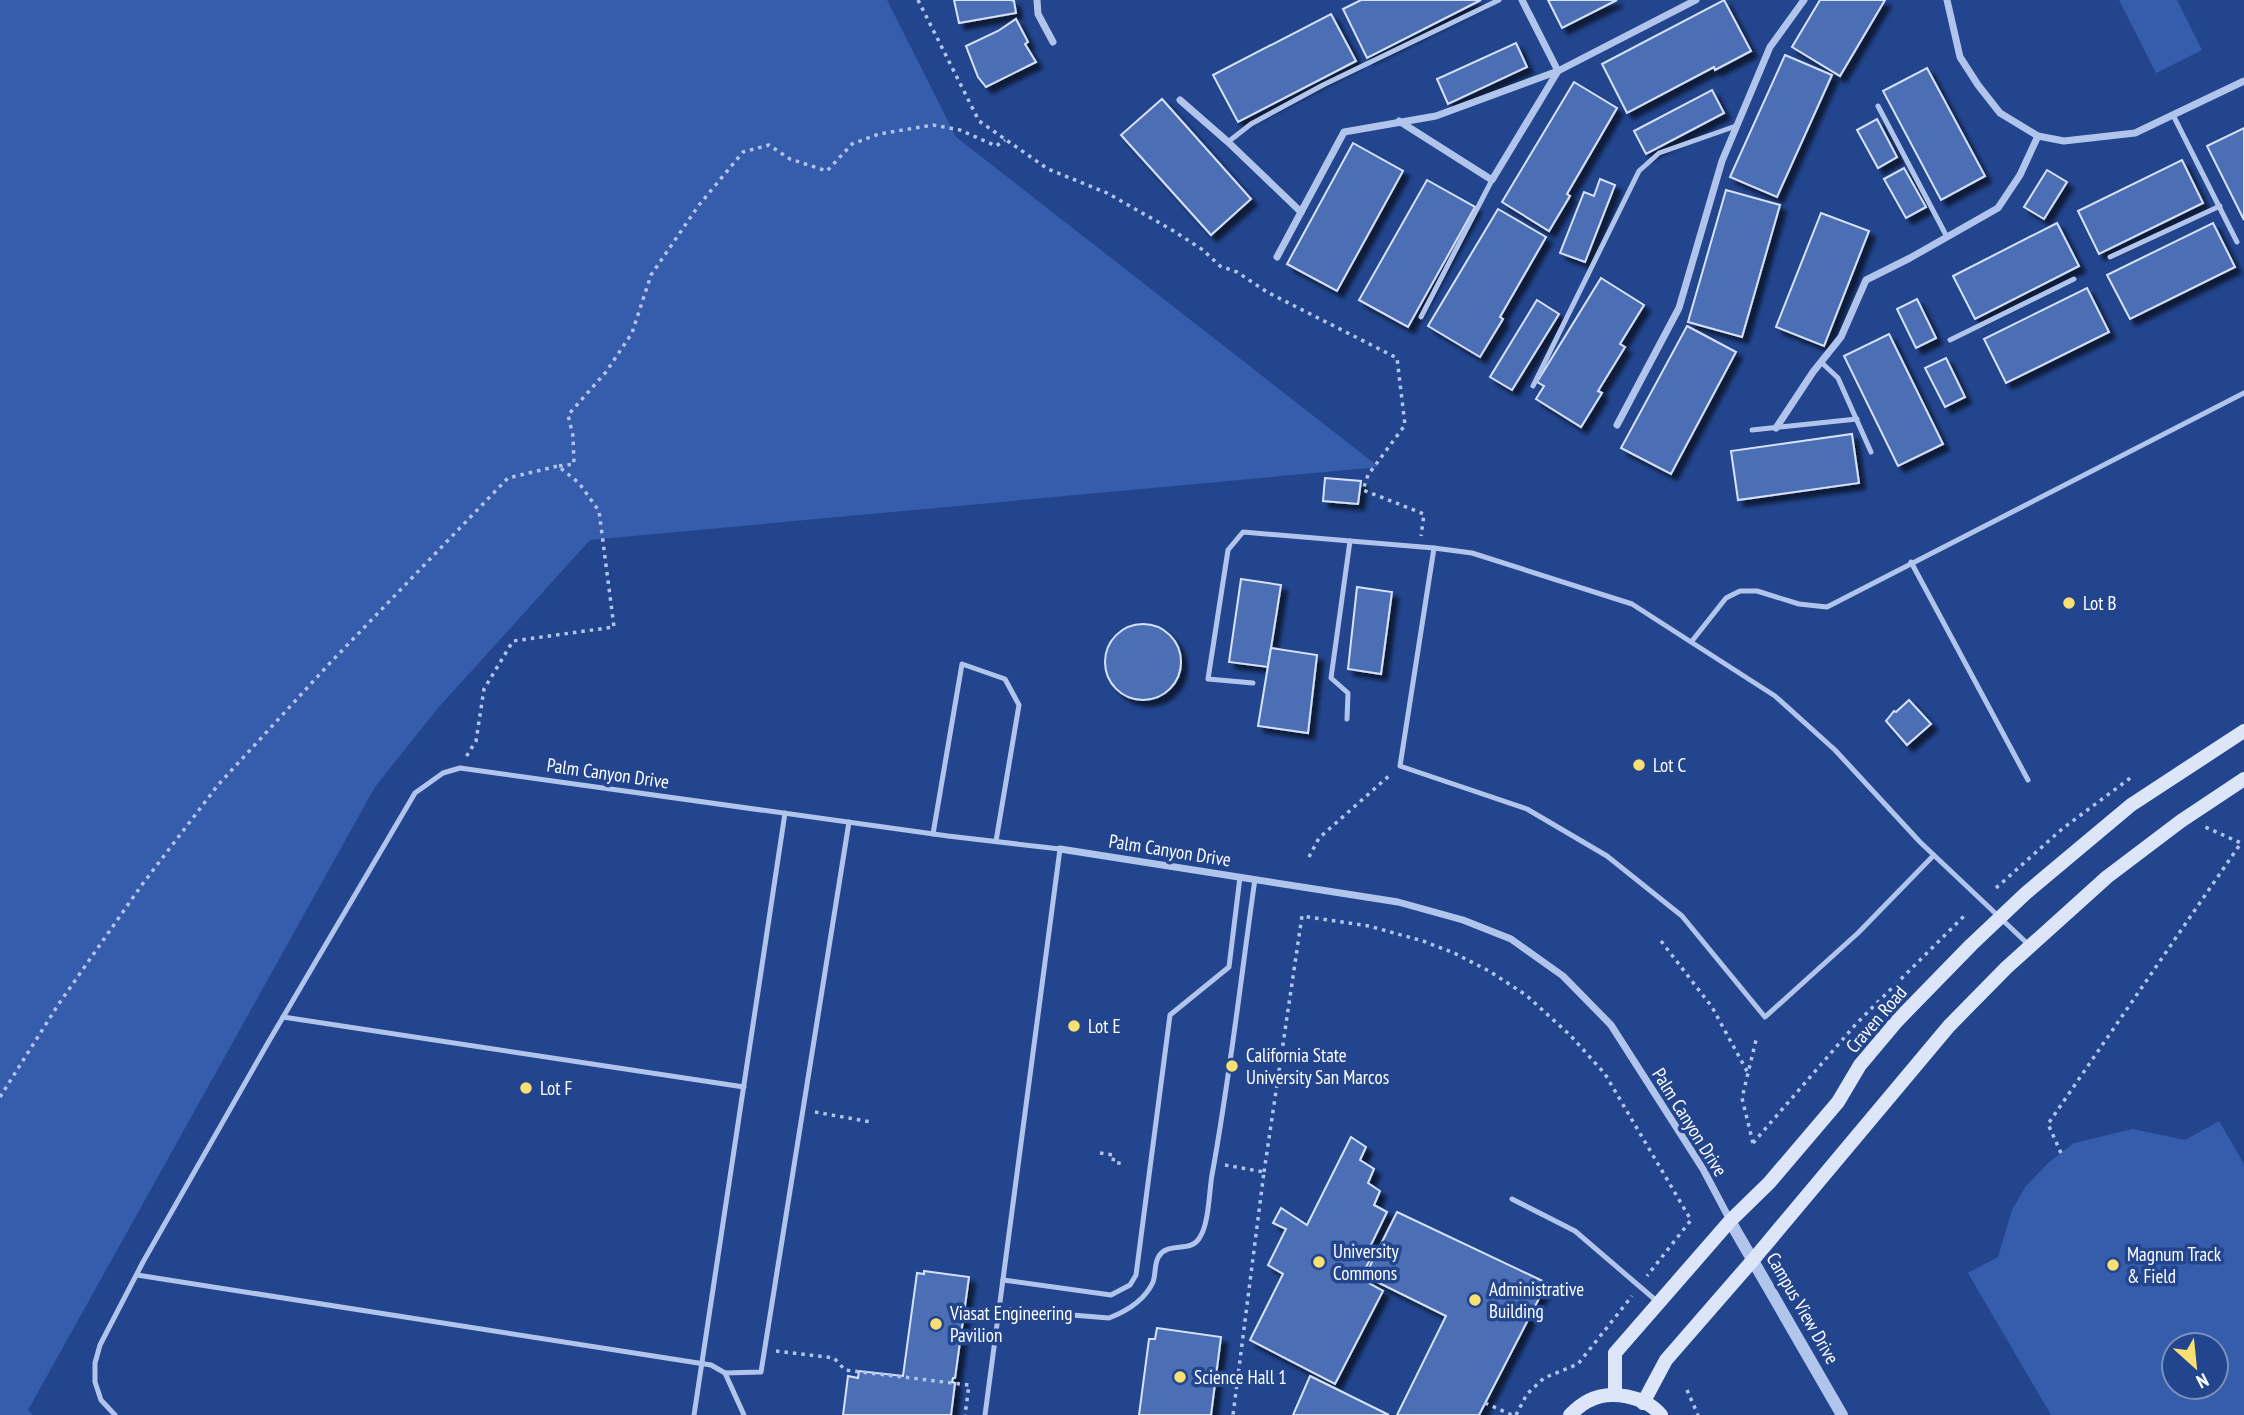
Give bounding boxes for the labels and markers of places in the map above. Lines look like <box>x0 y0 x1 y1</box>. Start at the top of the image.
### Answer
place label: Lot B <box>2083 591 2117 615</box>
marker: Lot B <box>2061 595 2077 611</box>
place label: Lot C <box>1653 753 1687 777</box>
marker: Lot C <box>1631 757 1647 773</box>
place label: Lot E <box>1088 1014 1121 1038</box>
marker: Lot E <box>1066 1018 1082 1034</box>
place label: California State University San Marcos <box>1246 1043 1389 1089</box>
marker: California State University San Marcos <box>1224 1058 1240 1074</box>
place label: Lot F <box>540 1076 573 1100</box>
marker: Lot F <box>518 1080 534 1096</box>
place label: University Commons <box>1333 1239 1399 1285</box>
place label: Magnum Track & Field <box>2127 1242 2222 1288</box>
marker: University Commons <box>1311 1254 1327 1270</box>
marker: Magnum Track & Field <box>2105 1257 2121 1273</box>
place label: Administrative Building <box>1489 1277 1584 1323</box>
marker: Administrative Building <box>1467 1292 1483 1308</box>
place label: Viasat Engineering Pavilion <box>949 1301 1072 1347</box>
marker: Viasat Engineering Pavilion <box>928 1316 944 1332</box>
place label: Science Hall 1 <box>1194 1365 1287 1389</box>
marker: Science Hall 1 <box>1172 1369 1188 1385</box>

